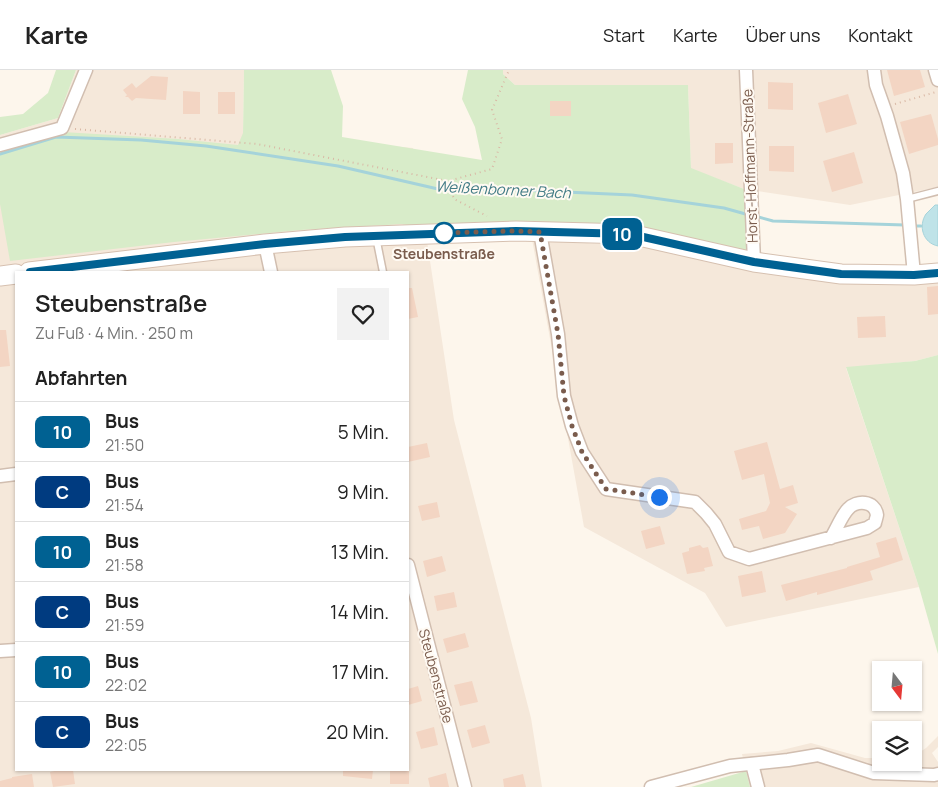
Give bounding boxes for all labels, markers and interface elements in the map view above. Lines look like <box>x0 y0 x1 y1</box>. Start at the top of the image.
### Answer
text: Karte <box>25 18 88 51</box>
text: Start <box>603 23 645 47</box>
text: Karte <box>673 23 718 47</box>
text: Über uns <box>746 23 820 47</box>
text: Kontakt <box>848 23 913 47</box>
street label: Horst-Hoffmann-Straße <box>737 89 762 243</box>
water label: Weißenborner Bach <box>435 175 572 204</box>
line badge: 10 <box>600 218 644 250</box>
marker: Steubenstraße <box>433 222 455 244</box>
text: 10 <box>612 222 632 246</box>
place label: Steubenstraße <box>393 244 495 263</box>
text: Steubenstraße <box>35 286 207 319</box>
button: heart <box>337 288 389 340</box>
text: Zu Fuß · 4 Min. · 250 m <box>35 322 193 344</box>
text: Abfahrten <box>35 365 128 391</box>
text: Bus <box>105 408 139 434</box>
text: 5 Min. <box>338 419 389 445</box>
text: 10 <box>53 420 72 444</box>
text: 21:50 <box>105 434 144 456</box>
text: Bus <box>105 468 139 494</box>
text: 9 Min. <box>337 479 389 505</box>
text: C <box>56 480 69 504</box>
your location <box>647 485 672 510</box>
text: 21:54 <box>105 494 144 516</box>
text: Bus <box>105 528 139 554</box>
text: 13 Min. <box>331 539 389 565</box>
text: 10 <box>53 540 72 564</box>
text: 21:58 <box>105 554 144 576</box>
text: Bus <box>105 588 139 614</box>
text: 14 Min. <box>330 599 389 625</box>
text: C <box>56 600 69 624</box>
text: 21:59 <box>105 614 144 636</box>
street label: Steubenstraße <box>415 627 458 725</box>
text: Bus <box>105 648 139 674</box>
text: 17 Min. <box>332 659 389 685</box>
text: 10 <box>53 660 72 684</box>
north arrow <box>872 661 922 711</box>
map controls <box>872 661 922 771</box>
text: 22:02 <box>105 674 147 696</box>
text: Bus <box>105 708 139 734</box>
text: 20 Min. <box>326 719 389 745</box>
text: C <box>56 720 69 744</box>
button: layers <box>872 721 922 771</box>
text: 22:05 <box>105 734 147 756</box>

